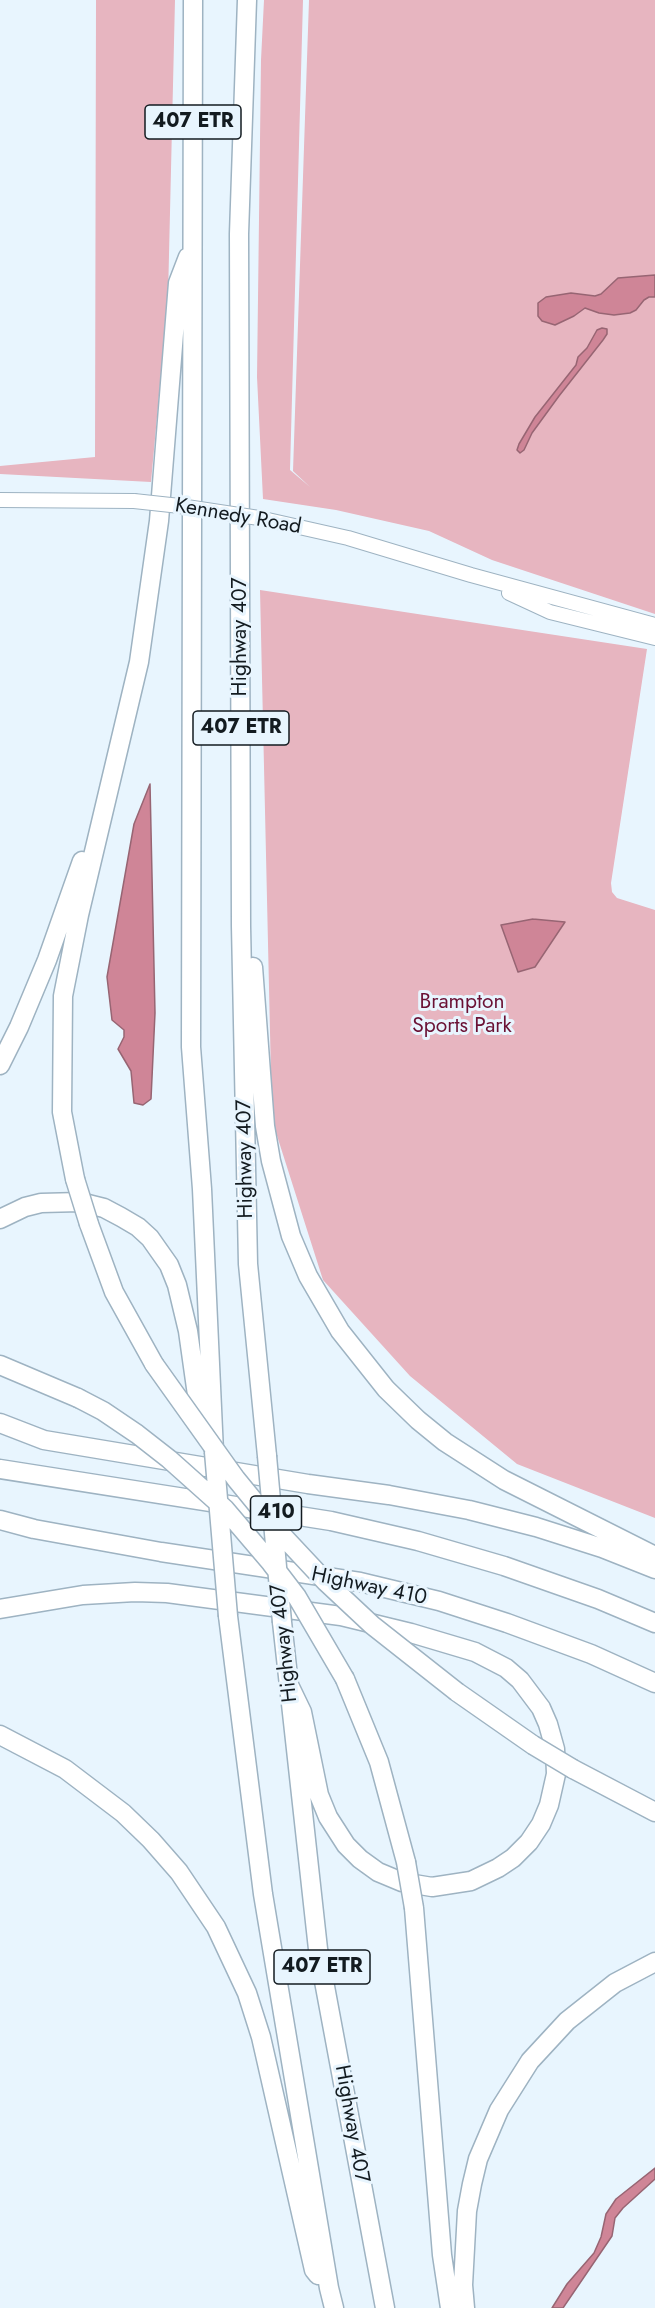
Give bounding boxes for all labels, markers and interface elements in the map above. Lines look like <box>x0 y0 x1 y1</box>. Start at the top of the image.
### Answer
road number: 407 ETR <box>145 105 241 139</box>
street label: Kennedy Road <box>173 494 303 540</box>
street label: Highway 407 <box>228 577 254 697</box>
road number: 407 ETR <box>193 711 289 745</box>
park label: Brampton Sports Park <box>412 990 512 1040</box>
street label: Highway 407 <box>232 1099 260 1219</box>
road number: 410 <box>250 1496 302 1530</box>
street label: Highway 410 <box>309 1562 429 1612</box>
street label: Highway 407 <box>266 1582 304 1704</box>
road number: 407 ETR <box>274 1950 370 1984</box>
street label: Highway 407 <box>328 2063 374 2185</box>

